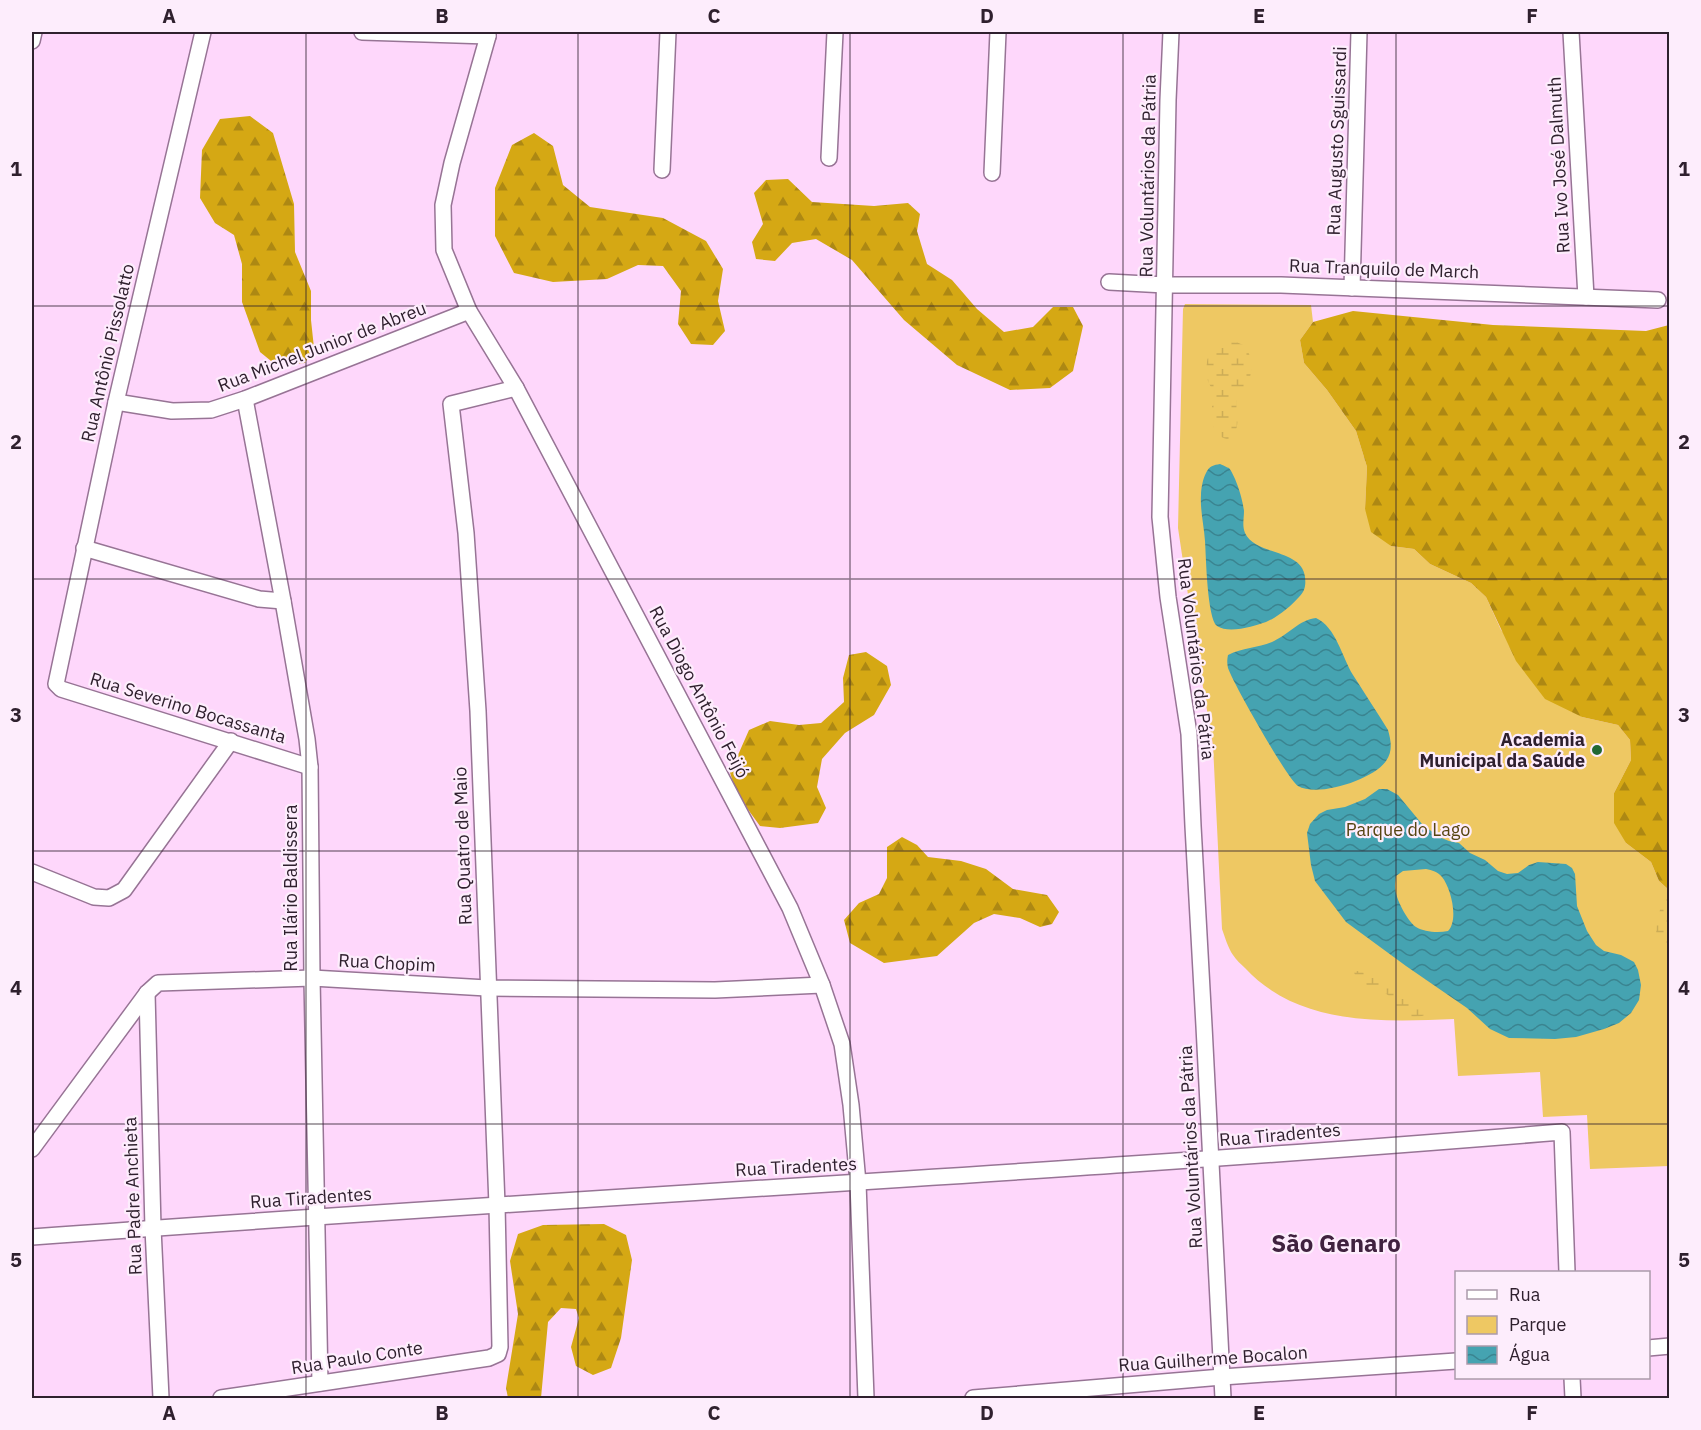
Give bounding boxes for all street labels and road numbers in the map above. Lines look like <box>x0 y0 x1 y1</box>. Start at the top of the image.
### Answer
street label: Rua Augusto Sguissardi <box>1322 46 1351 236</box>
street label: Rua Voluntários da Pátria <box>1134 74 1161 278</box>
street label: Rua Ivo José Dalmuth <box>1542 76 1575 254</box>
street label: Rua Tranquilo de March <box>1288 254 1480 283</box>
street label: Rua Antônio Pissolatto <box>76 261 139 444</box>
street label: Rua Michel Junior de Abreu <box>214 296 429 397</box>
street label: Rua Voluntários da Pátria <box>1173 557 1220 762</box>
street label: Rua Diogo Antônio Feijó <box>644 602 755 782</box>
street label: Rua Severino Bocassanta <box>87 667 289 748</box>
street label: Rua Quatro de Maio <box>448 766 477 926</box>
street label: Rua Ilário Baldissera <box>279 804 302 972</box>
street label: Rua Chopim <box>338 948 436 977</box>
street label: Rua Voluntários da Pátria <box>1174 1045 1207 1249</box>
street label: Rua Padre Anchieta <box>118 1116 147 1276</box>
street label: Rua Tiradentes <box>1218 1118 1342 1151</box>
street label: Rua Tiradentes <box>734 1152 857 1181</box>
street label: Rua Tiradentes <box>249 1182 373 1213</box>
street label: Rua Paulo Conte <box>289 1336 425 1379</box>
street label: Rua Guilherme Bocalon <box>1117 1340 1309 1377</box>

